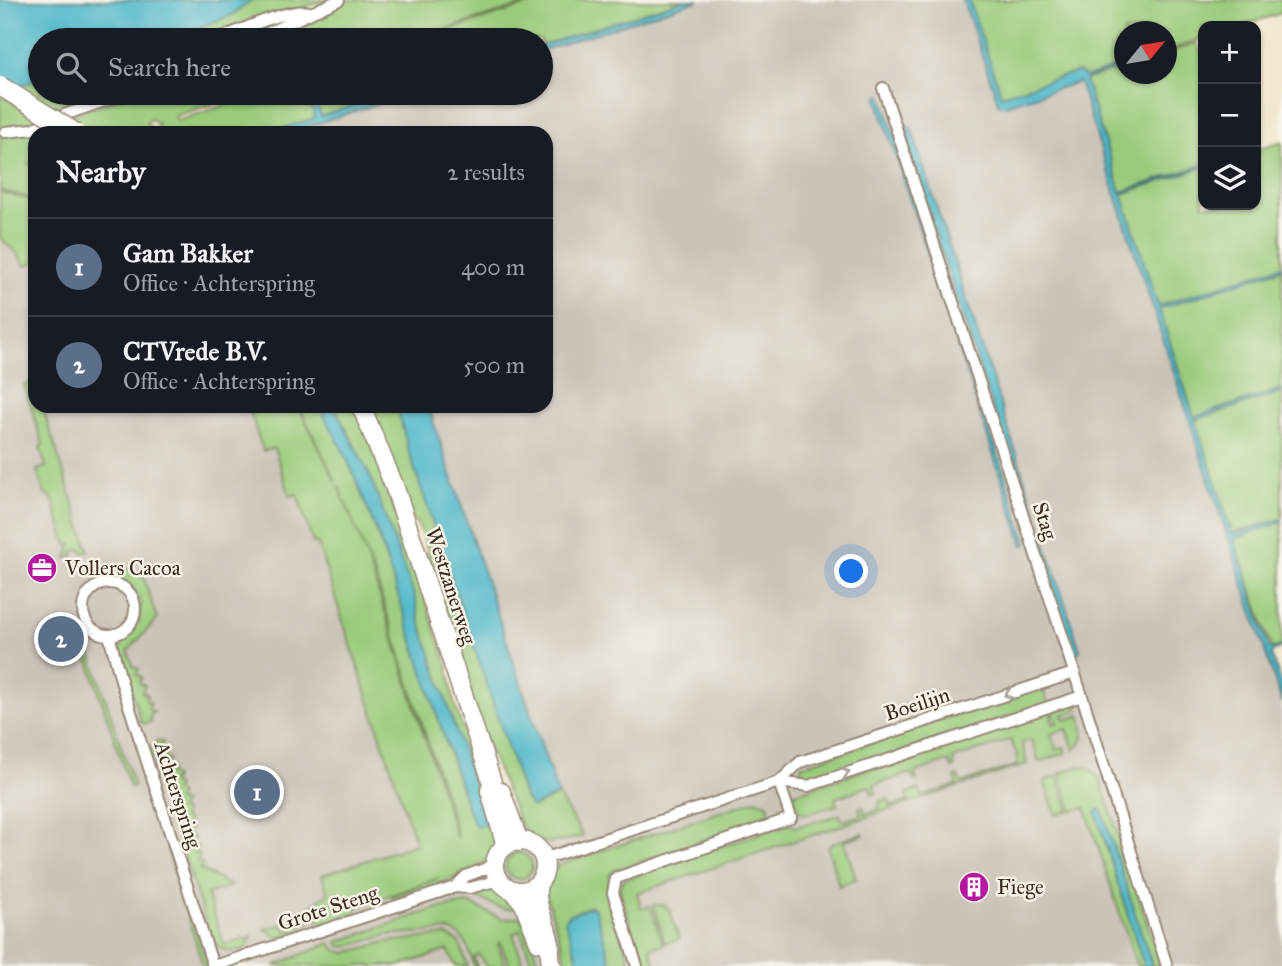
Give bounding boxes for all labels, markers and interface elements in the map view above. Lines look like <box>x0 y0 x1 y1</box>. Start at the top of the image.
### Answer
north arrow <box>1114 21 1177 84</box>
map controls <box>1198 21 1261 210</box>
button: + <box>1198 21 1261 84</box>
search box <box>28 28 553 105</box>
icon: search <box>52 48 90 86</box>
text: Search here <box>108 51 231 83</box>
button: − <box>1198 84 1261 147</box>
button: layers <box>1198 147 1261 210</box>
text: Nearby <box>56 154 146 190</box>
text: 2 results <box>447 158 525 186</box>
text: Gam Bakker <box>123 237 253 269</box>
text: 1 <box>74 253 84 281</box>
text: 400 m <box>461 253 525 281</box>
text: Office · Achterspring <box>123 269 315 297</box>
text: CTVrede B.V. <box>123 335 268 367</box>
text: 2 <box>73 351 85 379</box>
text: 500 m <box>463 351 525 379</box>
text: Office · Achterspring <box>123 367 315 395</box>
street label: Stag <box>1027 499 1063 543</box>
street label: Westzanerweg <box>420 524 482 648</box>
office icon: Vollers Cacoa <box>25 551 59 585</box>
your location <box>834 554 868 588</box>
place label: Vollers Cacoa <box>64 555 181 581</box>
pin: 2 <box>38 613 84 665</box>
street label: Boeilijn <box>881 681 953 727</box>
one-way arrow <box>1004 686 1016 700</box>
street label: Achterspring <box>148 737 208 852</box>
pin: 1 <box>234 766 280 818</box>
one-way arrow <box>838 767 850 782</box>
building icon: Fiege <box>957 870 991 904</box>
place label: Fiege <box>997 874 1044 900</box>
street label: Grote Steng <box>275 880 382 936</box>

